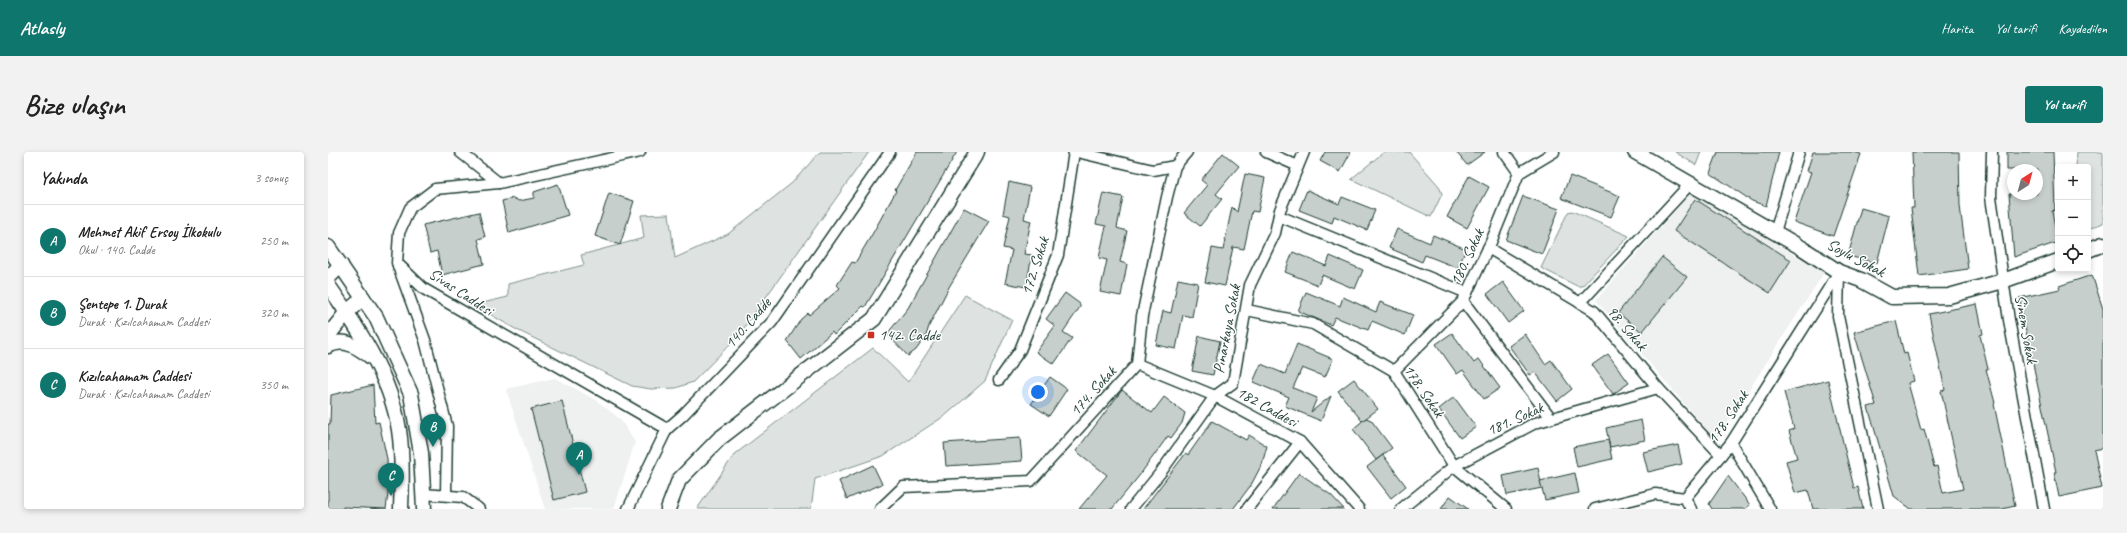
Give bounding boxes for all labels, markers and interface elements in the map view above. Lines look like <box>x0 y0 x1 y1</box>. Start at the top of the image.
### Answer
text: Atlasly <box>20 16 64 40</box>
text: Harita <box>1941 20 1973 37</box>
text: Yol tarifi <box>1995 20 2037 37</box>
text: Kaydedilen <box>2059 20 2107 37</box>
button: Yol tarifi <box>2025 86 2103 123</box>
text: Bize ulaşın <box>24 87 125 122</box>
north arrow <box>2007 164 2043 200</box>
map controls <box>2055 164 2091 272</box>
button: + <box>2055 164 2091 200</box>
text: Yakında <box>40 168 87 189</box>
text: 3 sonuç <box>255 170 288 186</box>
button: − <box>2055 200 2091 236</box>
text: Mehmet Akif Ersoy İlkokulu <box>78 223 220 242</box>
street label: 180. Sokak <box>1445 225 1489 288</box>
text: A <box>50 233 56 249</box>
text: 250 m <box>260 233 288 249</box>
street label: 172. Sokak <box>1016 233 1054 298</box>
street label: Soylu Sokak <box>1823 234 1890 282</box>
button: locate <box>2055 236 2091 272</box>
text: Okul · 140. Cadde <box>78 242 155 258</box>
street label: Sivas Caddesi <box>425 264 499 321</box>
street label: Pınarkaya Sokak <box>1209 282 1246 375</box>
street label: 140. Cadde <box>720 292 777 353</box>
street label: Sinem Sokak <box>2010 293 2042 366</box>
text: Şentepe 1. Durak <box>78 295 166 314</box>
street label: 98. Sokak <box>1602 301 1652 356</box>
text: B <box>50 305 56 321</box>
text: 320 m <box>260 305 288 321</box>
text: Durak · Kızılcahamam Caddesi <box>78 314 210 330</box>
place label: 142. Cadde <box>879 325 942 345</box>
marker: 142. Cadde <box>866 330 876 340</box>
street label: 174. Sokak <box>1065 361 1121 420</box>
street label: 178. Sokak <box>1399 361 1450 422</box>
text: Kızılcahamam Caddesi <box>78 367 191 386</box>
text: C <box>50 377 56 393</box>
text: 350 m <box>260 377 288 393</box>
your location <box>1028 382 1048 402</box>
street label: 182 Caddesi <box>1233 382 1303 433</box>
text: Durak · Kızılcahamam Caddesi <box>78 386 210 402</box>
street label: 178. Sokak <box>1703 386 1754 447</box>
street label: 181. Sokak <box>1484 397 1548 440</box>
pin: B <box>420 414 446 447</box>
pin: A <box>566 442 592 475</box>
pin: C <box>378 463 404 496</box>

